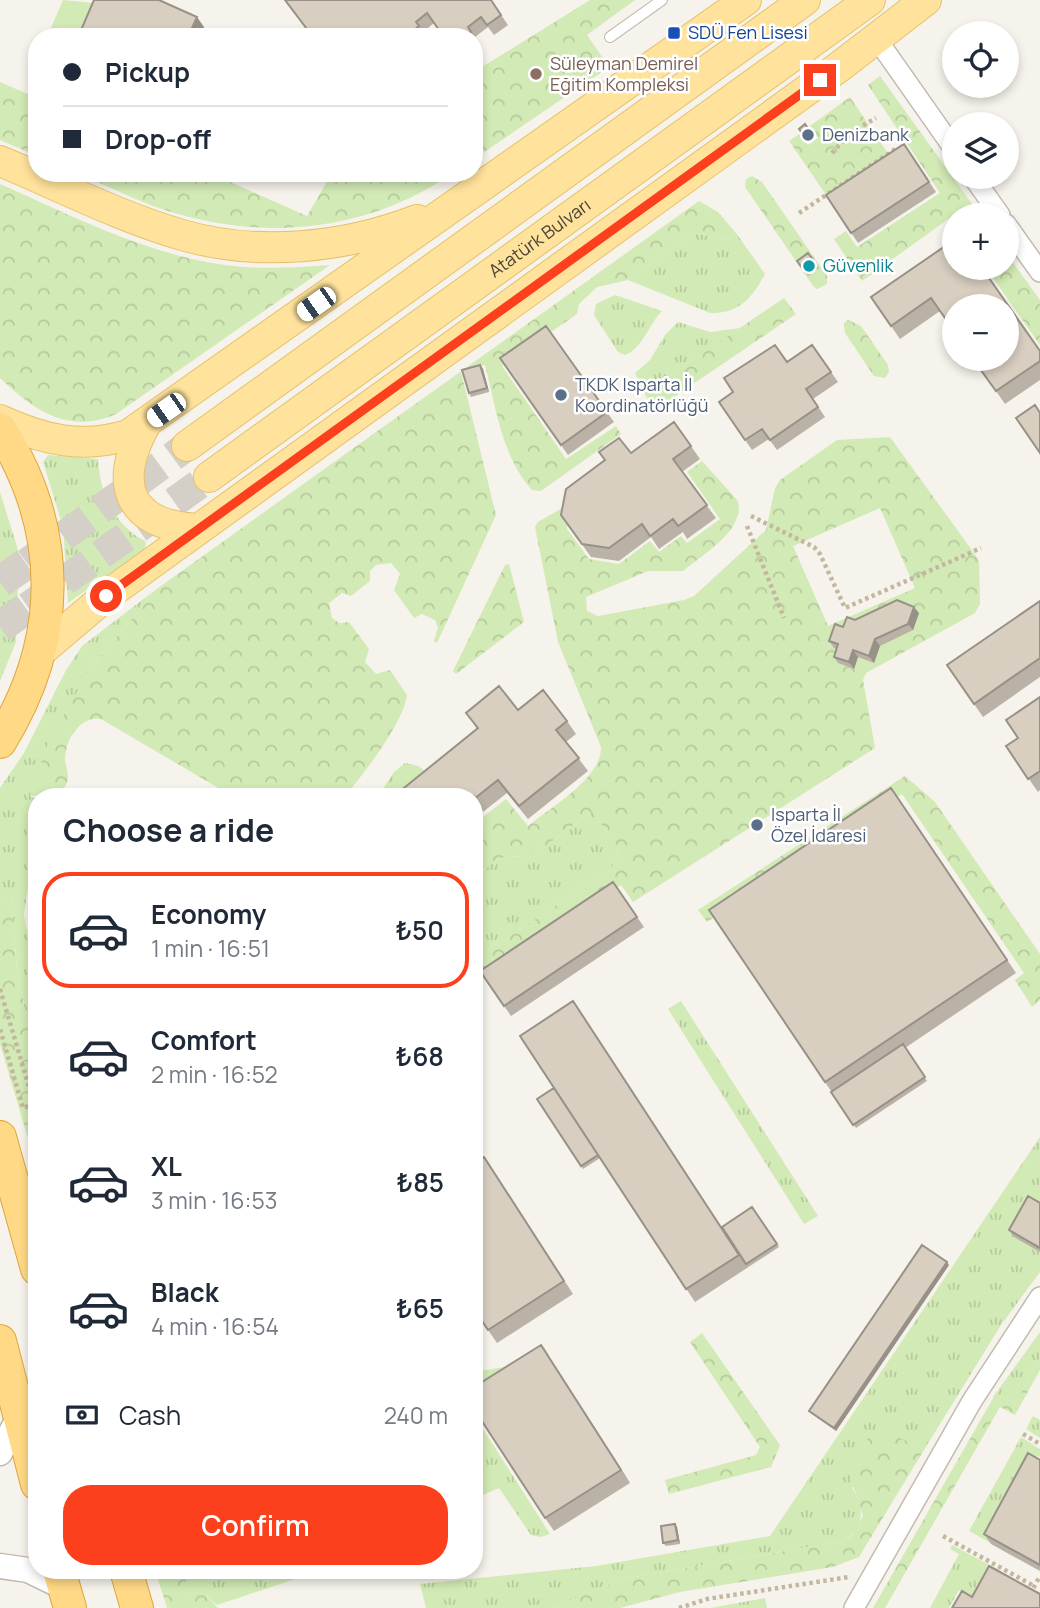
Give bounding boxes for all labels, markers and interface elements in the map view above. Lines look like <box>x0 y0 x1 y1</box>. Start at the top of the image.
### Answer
place label: SDÜ Fen Lisesi <box>688 20 808 44</box>
map controls <box>942 21 1019 371</box>
button: locate <box>942 21 1019 98</box>
marker: SDÜ Fen Lisesi <box>666 25 682 41</box>
place label: Süleyman Demirel Eğitim Kompleksi <box>550 51 698 96</box>
text: Pickup <box>105 54 190 90</box>
route end <box>804 64 836 96</box>
marker: Süleyman Demirel Eğitim Kompleksi <box>528 66 544 82</box>
button: layers <box>942 112 1019 189</box>
text: Drop-off <box>105 121 211 157</box>
place label: Denizbank <box>822 122 910 146</box>
marker: Denizbank <box>800 127 816 143</box>
street label: Atatürk Bulvarı <box>483 192 595 282</box>
button: + <box>942 203 1019 280</box>
place label: Güvenlik <box>823 253 895 277</box>
marker: Güvenlik <box>801 258 817 274</box>
car <box>293 283 340 325</box>
button: − <box>942 294 1019 371</box>
place label: TKDK Isparta İl Koordinatörlüğü <box>575 372 708 417</box>
marker: TKDK Isparta İl Koordinatörlüğü <box>553 387 569 403</box>
car <box>143 389 190 431</box>
route start <box>90 580 122 612</box>
place label: Isparta İl Özel İdaresi <box>771 802 867 847</box>
text: Choose a ride <box>63 808 274 852</box>
marker: Isparta İl Özel İdaresi <box>749 817 765 833</box>
text: Economy <box>151 896 266 932</box>
icon: car <box>67 899 130 962</box>
text: ₺50 <box>395 912 444 948</box>
text: 1 min · 16:51 <box>151 932 270 964</box>
text: Comfort <box>151 1022 257 1058</box>
icon: car <box>67 1025 130 1088</box>
text: ₺68 <box>395 1038 444 1074</box>
text: 2 min · 16:52 <box>151 1058 278 1090</box>
text: XL <box>151 1148 182 1184</box>
icon: car <box>67 1151 130 1214</box>
text: ₺85 <box>396 1164 444 1200</box>
text: 3 min · 16:53 <box>151 1184 277 1216</box>
text: Black <box>151 1274 219 1310</box>
icon: car <box>67 1277 130 1340</box>
text: ₺65 <box>396 1290 444 1326</box>
text: 4 min · 16:54 <box>151 1310 279 1342</box>
icon: cash <box>63 1396 101 1434</box>
text: Cash <box>119 1397 181 1433</box>
text: 240 m <box>384 1399 448 1431</box>
button: Confirm <box>63 1485 448 1565</box>

